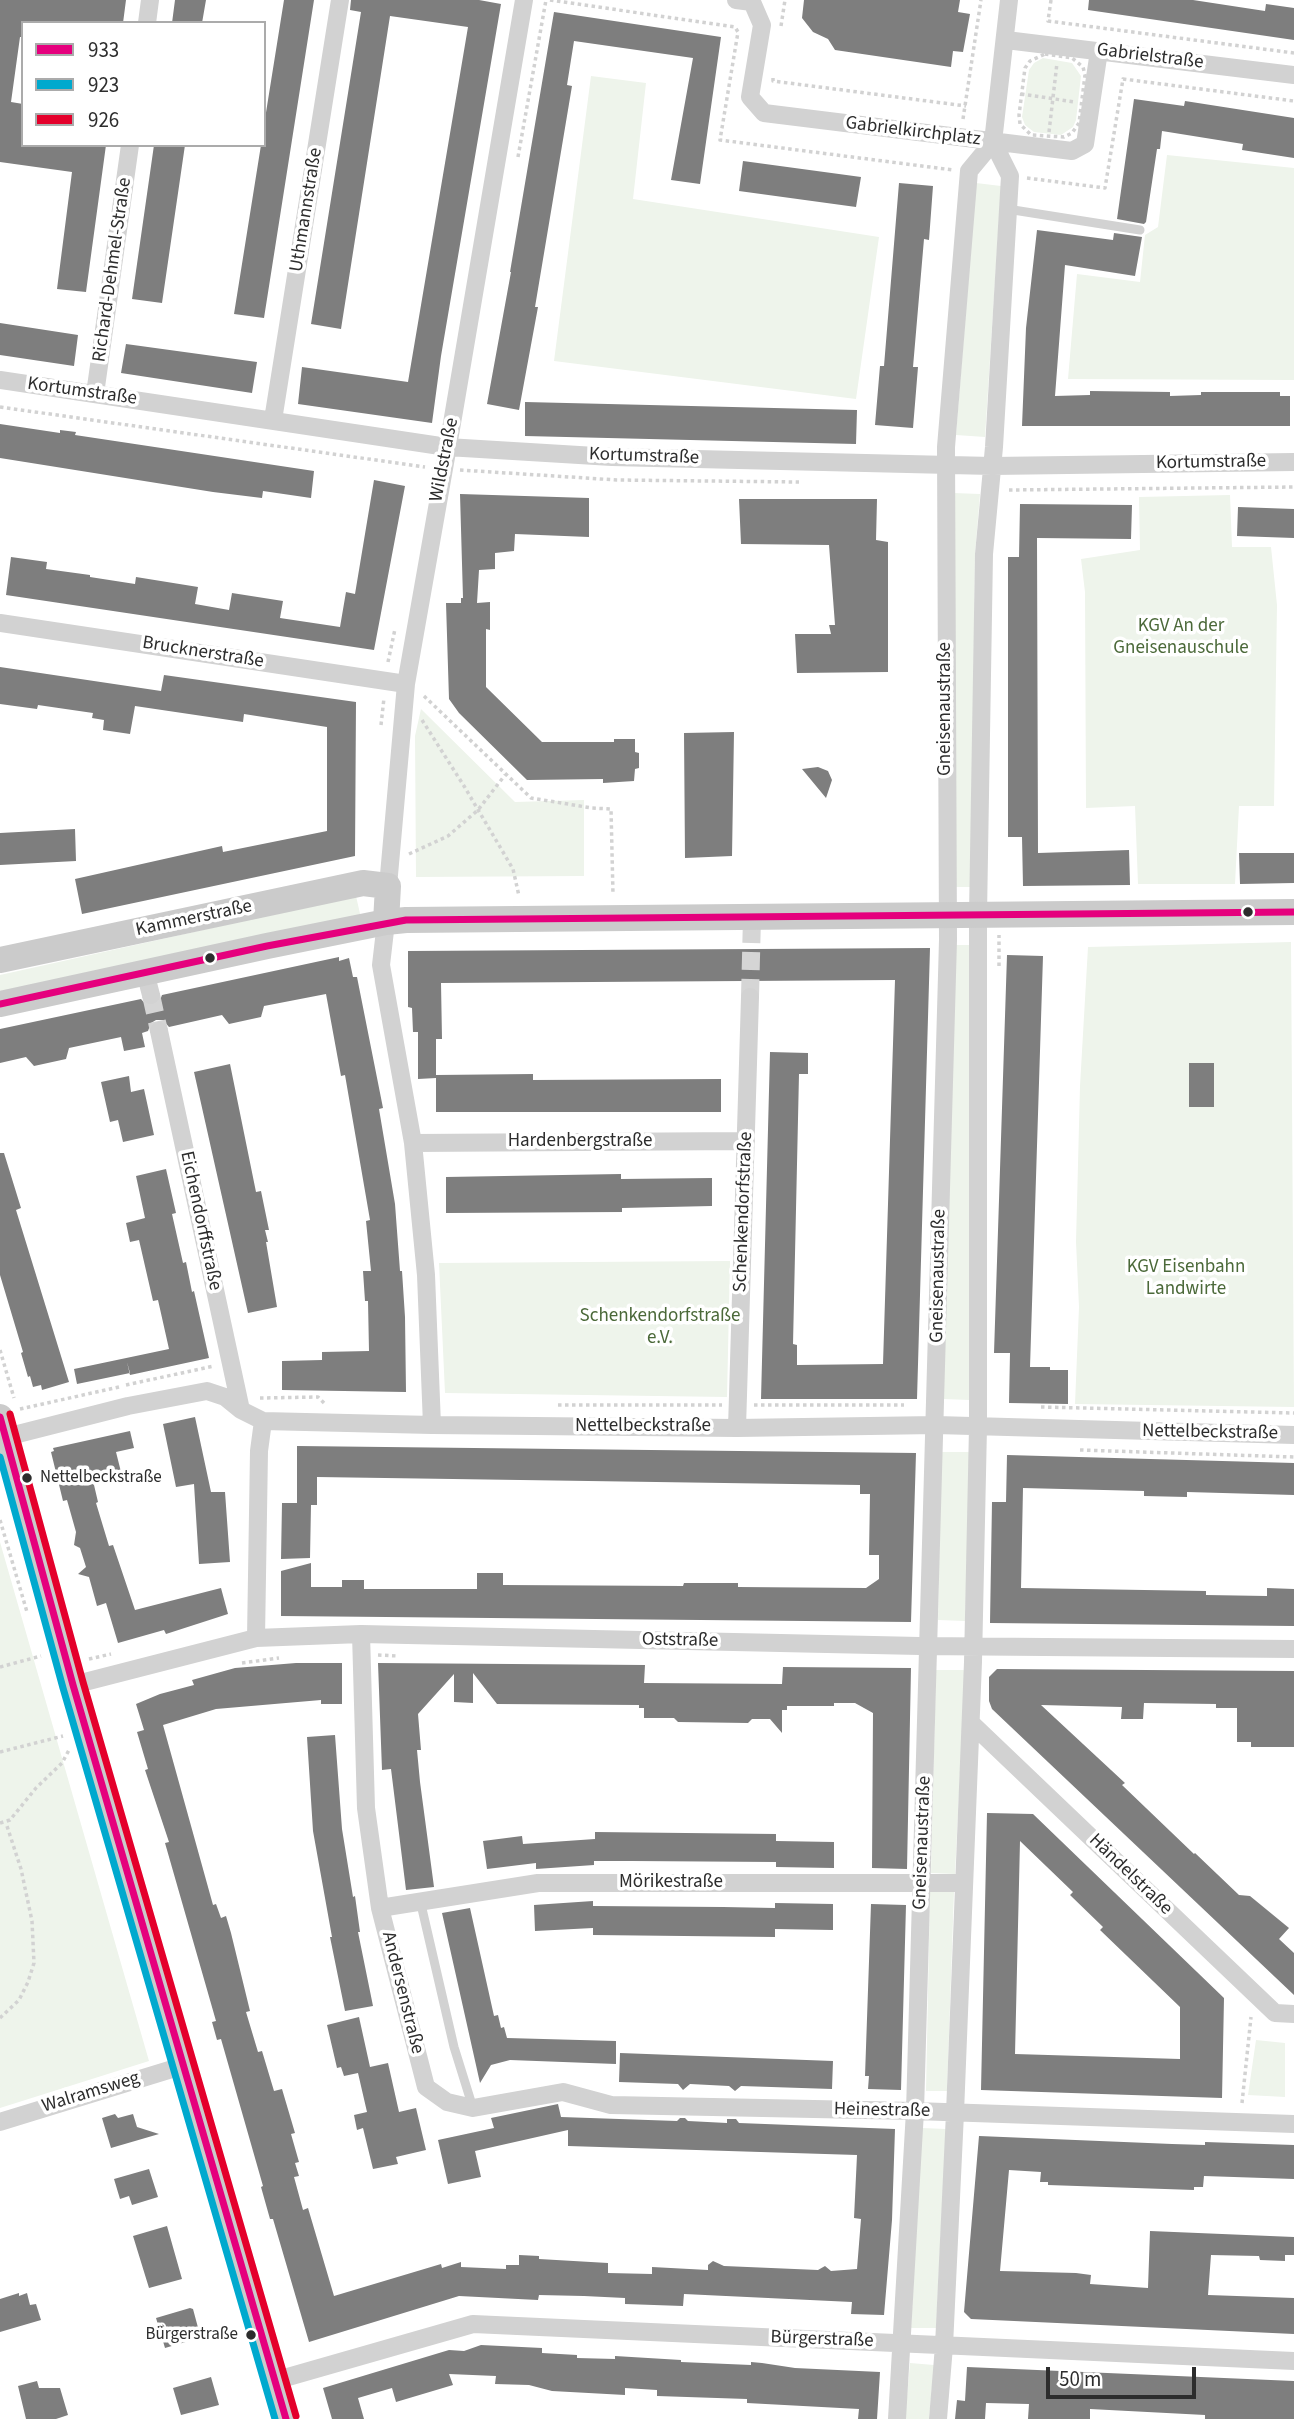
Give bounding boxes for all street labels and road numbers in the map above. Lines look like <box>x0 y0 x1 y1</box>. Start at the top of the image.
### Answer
street label: Gabrielstraße <box>1095 39 1205 75</box>
street label: Gabrielkirchplatz <box>844 112 982 152</box>
street label: Uthmannstraße <box>286 146 328 274</box>
street label: Richard-Dehmel-Straße <box>89 176 137 364</box>
street label: Kortumstraße <box>26 373 138 411</box>
street label: Wildstraße <box>426 416 464 504</box>
street label: Kortumstraße <box>588 444 700 470</box>
street label: Kortumstraße <box>1156 451 1266 475</box>
street label: Brucknerstraße <box>141 632 265 674</box>
street label: Gneisenaustraße <box>935 642 957 776</box>
street label: Kammerstraße <box>134 896 254 942</box>
street label: Hardenbergstraße <box>508 1131 652 1153</box>
street label: Schenkendorfstraße <box>730 1131 758 1293</box>
street label: Eichendorffstraße <box>174 1149 226 1293</box>
street label: Gneisenaustraße <box>926 1209 952 1343</box>
street label: Nettelbeckstraße <box>575 1416 711 1438</box>
street label: Nettelbeckstraße <box>1142 1420 1278 1446</box>
street label: Oststraße <box>642 1629 718 1653</box>
street label: Gneisenaustraße <box>909 1776 937 1910</box>
street label: Händelstraße <box>1084 1830 1176 1920</box>
street label: Mörikestraße <box>619 1872 723 1894</box>
street label: Andersenstraße <box>376 1930 428 2056</box>
street label: Walramsweg <box>39 2067 143 2119</box>
street label: Heinestraße <box>834 2099 930 2123</box>
street label: Bürgerstraße <box>770 2327 874 2353</box>

